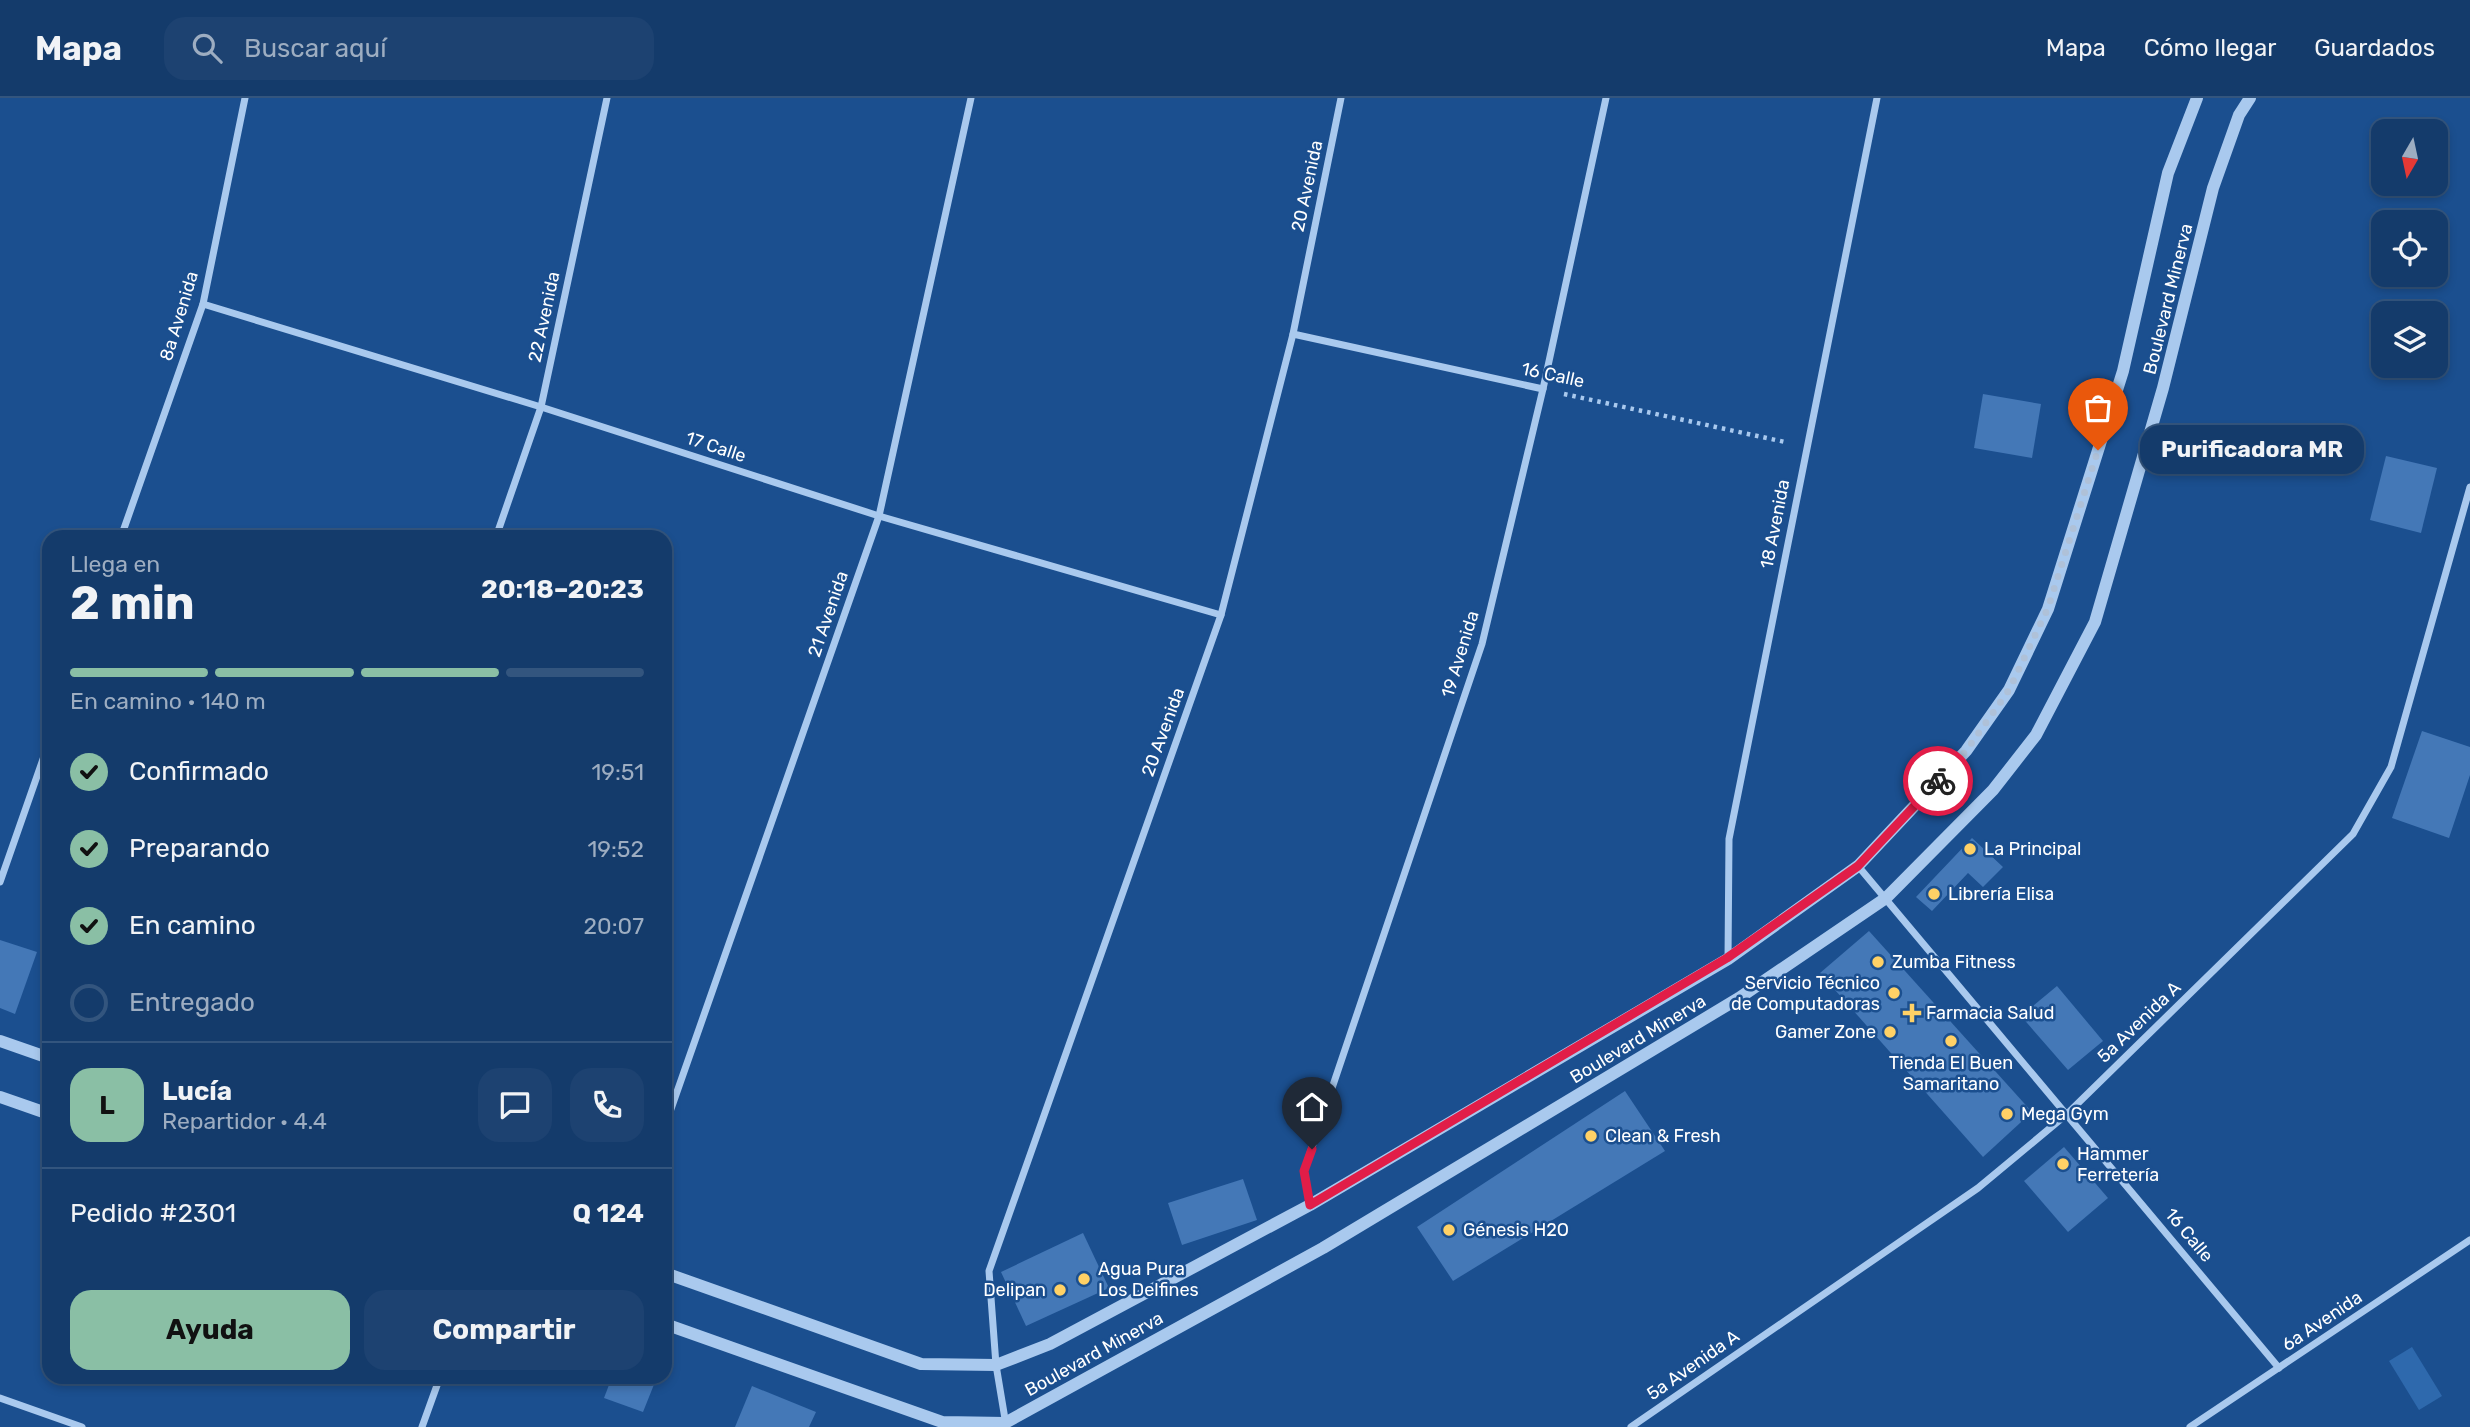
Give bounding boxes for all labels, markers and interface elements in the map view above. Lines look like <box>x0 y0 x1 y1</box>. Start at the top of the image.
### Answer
search box <box>164 17 654 80</box>
text: Mapa <box>35 29 122 68</box>
icon: search <box>188 29 226 67</box>
text: Buscar aquí <box>244 33 387 64</box>
text: Mapa <box>2046 34 2106 62</box>
text: Cómo llegar <box>2144 34 2276 62</box>
text: Guardados <box>2314 34 2435 62</box>
north arrow <box>2371 119 2448 196</box>
map controls <box>2371 119 2448 378</box>
street label: 20 Avenida <box>1287 138 1327 234</box>
button: locate <box>2371 210 2448 287</box>
street label: Boulevard Minerva <box>2139 221 2197 377</box>
street label: 8a Avenida <box>155 269 203 363</box>
street label: 22 Avenida <box>524 270 564 364</box>
button: layers <box>2371 301 2448 378</box>
street label: 16 Calle <box>1520 358 1586 392</box>
pin <box>2068 378 2128 450</box>
icon: bag <box>2079 389 2117 427</box>
callout: Purificadora MR <box>2140 426 2364 474</box>
street label: 17 Calle <box>683 427 749 467</box>
text: Purificadora MR <box>2161 435 2343 463</box>
street label: 18 Avenida <box>1756 478 1794 570</box>
text: Llega en <box>70 550 160 578</box>
street label: 21 Avenida <box>803 568 853 660</box>
text: 20:18–20:23 <box>481 574 644 605</box>
text: 2 min <box>70 576 195 631</box>
street label: 19 Avenida <box>1436 608 1484 700</box>
street label: 20 Avenida <box>1137 685 1189 779</box>
text: En camino · 140 m <box>70 687 266 715</box>
courier <box>1903 746 1973 816</box>
icon: check <box>70 753 108 791</box>
text: Confirmado <box>129 756 269 787</box>
text: 19:51 <box>591 758 644 786</box>
icon: bike <box>1919 762 1957 800</box>
icon: check <box>70 830 108 868</box>
text: Preparando <box>129 833 270 864</box>
text: 19:52 <box>587 835 644 863</box>
place label: La Principal <box>1984 838 2081 860</box>
marker: La Principal <box>1962 841 1978 857</box>
place label: Librería Elisa <box>1948 883 2054 905</box>
marker: Librería Elisa <box>1926 886 1942 902</box>
icon: check <box>70 907 108 945</box>
text: En camino <box>129 910 256 941</box>
text: 20:07 <box>584 912 644 940</box>
place label: Zumba Fitness <box>1892 951 2016 973</box>
marker: Zumba Fitness <box>1870 954 1886 970</box>
place label: Servicio Técnico de Computadoras <box>1731 972 1880 1015</box>
street label: 5a Avenida A <box>2093 977 2185 1067</box>
marker: Servicio Técnico de Computadoras <box>1886 985 1902 1001</box>
text: Entregado <box>129 987 255 1018</box>
street label: Boulevard Minerva <box>1566 990 1710 1088</box>
place label: Farmacia Salud <box>1926 1002 2054 1024</box>
marker: Farmacia Salud <box>1904 1005 1920 1021</box>
place label: Gamer Zone <box>1775 1021 1876 1043</box>
marker: Gamer Zone <box>1882 1024 1898 1040</box>
marker: Tienda El Buen Samaritano <box>1943 1033 1959 1049</box>
place label: Tienda El Buen Samaritano <box>1889 1052 2013 1095</box>
button: chat <box>478 1068 552 1142</box>
button: phone <box>570 1068 644 1142</box>
text: Lucía <box>162 1076 232 1107</box>
pin <box>1282 1077 1342 1149</box>
icon: home <box>1293 1088 1331 1126</box>
text: L <box>99 1090 115 1121</box>
place label: Mega Gym <box>2021 1103 2109 1125</box>
marker: Mega Gym <box>1999 1106 2015 1122</box>
text: Repartidor · 4.4 <box>162 1107 327 1135</box>
place label: Clean & Fresh <box>1605 1125 1721 1147</box>
marker: Clean & Fresh <box>1583 1128 1599 1144</box>
place label: Hammer Ferretería <box>2077 1143 2159 1186</box>
marker: Hammer Ferretería <box>2055 1156 2071 1172</box>
text: Pedido #2301 <box>70 1198 236 1229</box>
text: Q 124 <box>572 1198 644 1229</box>
street label: 16 Calle <box>2160 1204 2218 1266</box>
place label: Génesis H2O <box>1463 1219 1569 1241</box>
marker: Génesis H2O <box>1441 1222 1457 1238</box>
place label: Agua Pura Los Delfines <box>1098 1258 1199 1301</box>
marker: Agua Pura Los Delfines <box>1076 1271 1092 1287</box>
place label: Delipan <box>983 1279 1046 1301</box>
marker: Delipan <box>1052 1282 1068 1298</box>
street label: 6a Avenida <box>2278 1286 2366 1356</box>
button: Ayuda <box>70 1290 350 1370</box>
button: Compartir <box>364 1290 644 1370</box>
street label: Boulevard Minerva <box>1021 1307 1167 1401</box>
street label: 5a Avenida A <box>1643 1325 1743 1405</box>

